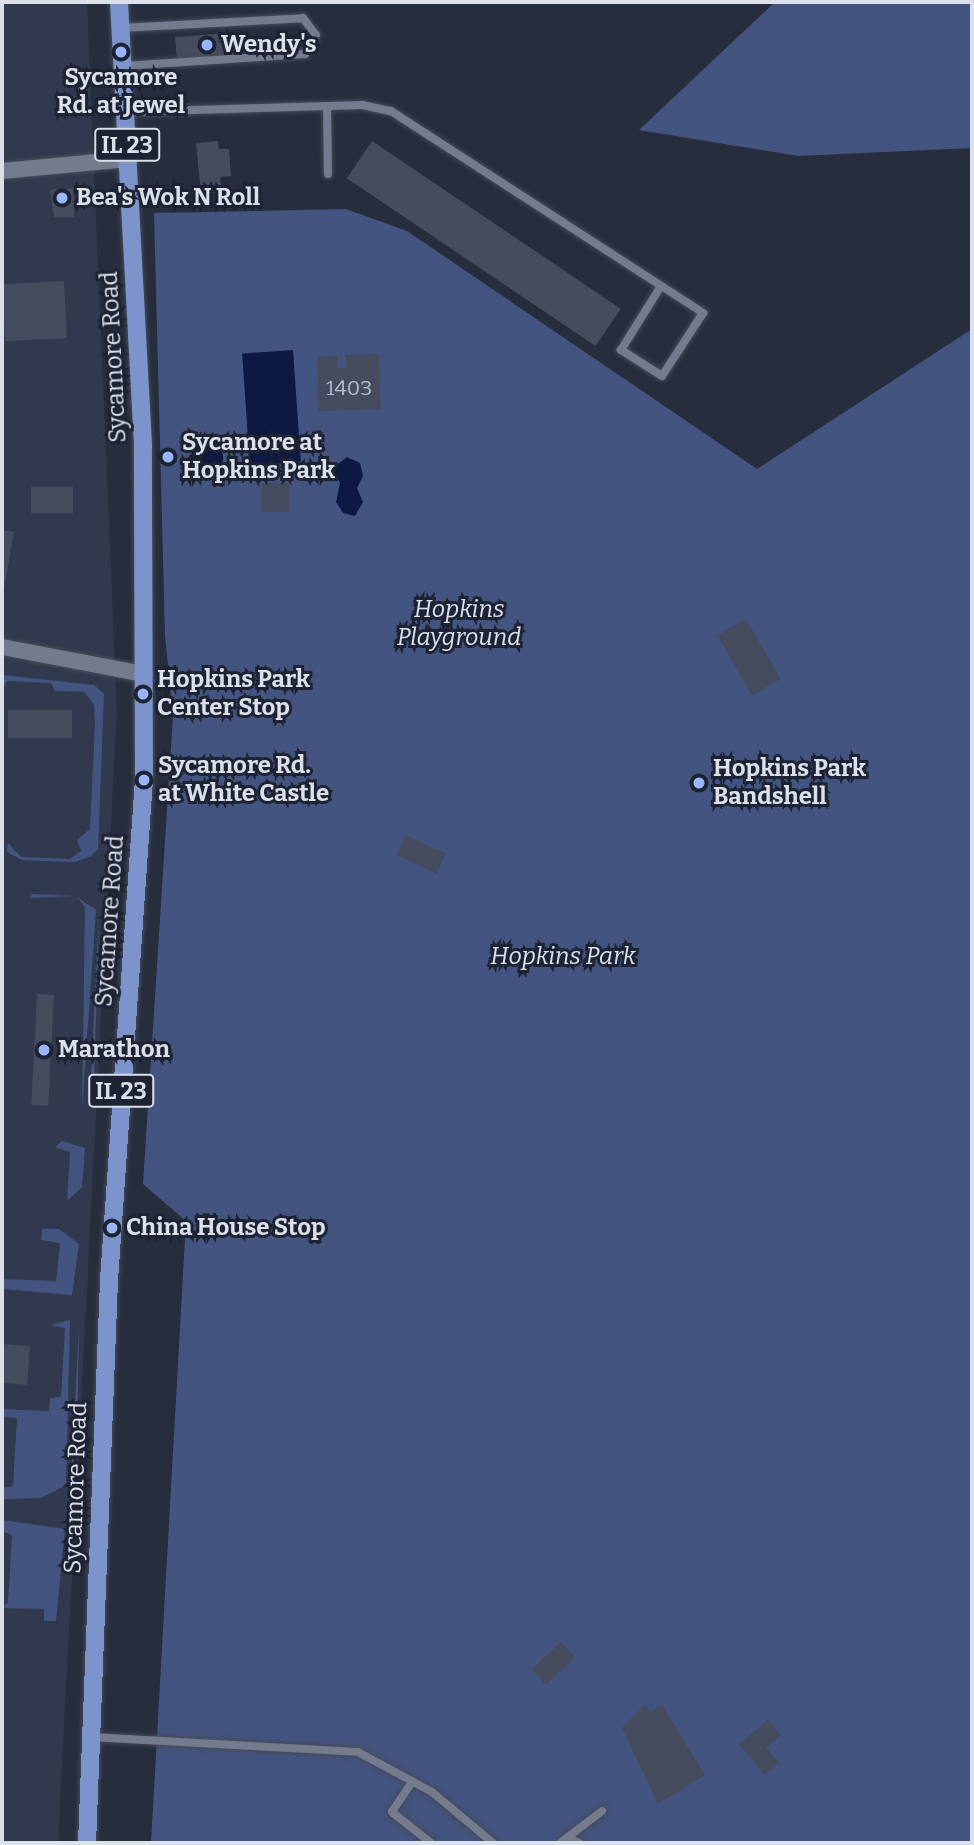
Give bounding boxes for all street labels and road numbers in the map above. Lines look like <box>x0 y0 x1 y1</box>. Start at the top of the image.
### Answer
road number: IL 23 <box>94 126 160 164</box>
street label: Sycamore Road <box>95 270 133 444</box>
street label: Sycamore Road <box>90 834 130 1008</box>
road number: IL 23 <box>88 1072 154 1110</box>
street label: Sycamore Road <box>59 1402 93 1574</box>

